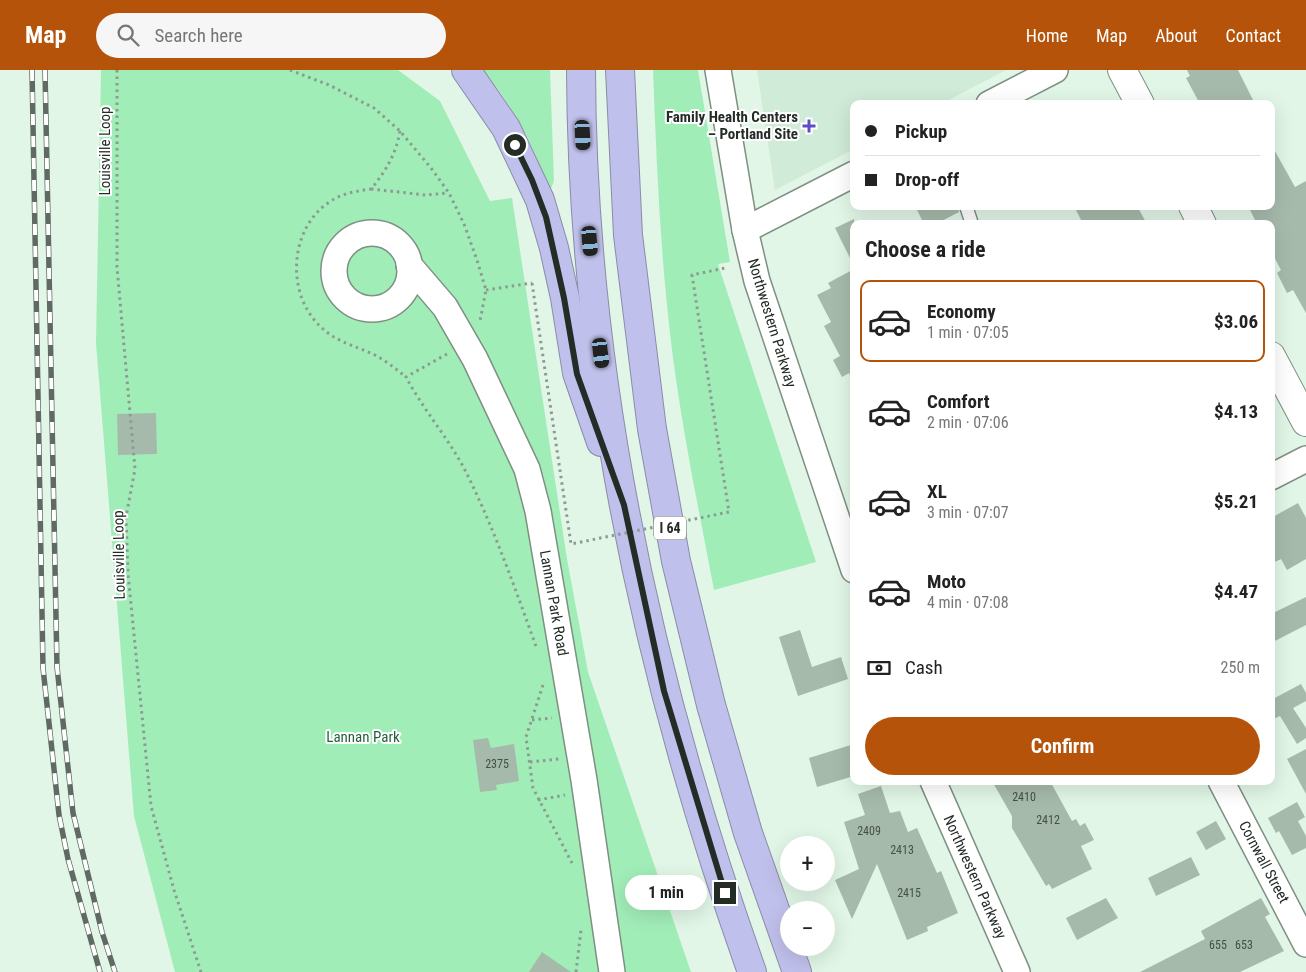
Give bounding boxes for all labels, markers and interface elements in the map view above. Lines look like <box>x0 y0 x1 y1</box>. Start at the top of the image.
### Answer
search box <box>96 13 446 58</box>
text: Map <box>25 21 66 49</box>
icon: search <box>114 21 142 49</box>
text: Search here <box>154 24 243 47</box>
text: Home <box>1026 25 1068 46</box>
text: Map <box>1096 25 1127 46</box>
text: About <box>1155 25 1197 46</box>
text: Contact <box>1225 25 1281 46</box>
street label: Louisville Loop <box>96 106 114 196</box>
place label: Family Health Centers – Portland Site <box>666 108 798 143</box>
marker: Family Health Centers – Portland Site <box>802 119 816 133</box>
car <box>574 120 591 150</box>
text: Pickup <box>895 120 947 143</box>
route start <box>504 134 526 156</box>
text: Drop-off <box>895 168 959 191</box>
car <box>581 225 598 257</box>
text: Choose a ride <box>865 237 986 262</box>
street label: Northwestern Parkway <box>744 256 800 390</box>
icon: car <box>867 299 912 344</box>
text: Economy <box>927 300 996 323</box>
text: $3.06 <box>1214 310 1258 333</box>
text: 1 min · 07:05 <box>927 323 1009 342</box>
car <box>591 337 610 369</box>
icon: car <box>867 389 912 434</box>
text: Comfort <box>927 390 990 413</box>
text: $4.13 <box>1214 400 1258 423</box>
text: 2 min · 07:06 <box>927 413 1009 432</box>
icon: car <box>867 479 912 524</box>
text: XL <box>927 480 947 503</box>
text: $5.21 <box>1214 490 1258 513</box>
text: 3 min · 07:07 <box>927 503 1009 522</box>
street label: Louisville Loop <box>109 510 129 600</box>
road number: I 64 <box>654 516 686 539</box>
street label: Lannan Park Road <box>536 549 572 657</box>
icon: car <box>867 569 912 614</box>
text: Moto <box>927 570 966 593</box>
text: $4.47 <box>1214 580 1258 603</box>
text: 4 min · 07:08 <box>927 593 1009 612</box>
icon: cash <box>865 654 893 682</box>
text: Cash <box>905 656 943 679</box>
text: 250 m <box>1221 658 1260 677</box>
button: Confirm <box>865 717 1260 775</box>
park label: Lannan Park <box>326 728 400 746</box>
house number: 2375 <box>485 757 509 771</box>
house number: 2410 <box>1012 790 1036 804</box>
street label: Northwestern Parkway <box>940 812 1010 942</box>
house number: 2412 <box>1036 813 1060 827</box>
street label: Cornwall Street <box>1235 818 1293 906</box>
house number: 2409 <box>857 824 881 838</box>
map controls <box>780 836 835 956</box>
button: + <box>780 836 835 891</box>
house number: 2413 <box>890 843 914 857</box>
callout: 1 min <box>625 876 708 910</box>
route end <box>714 882 736 904</box>
text: 1 min <box>648 883 684 902</box>
house number: 2415 <box>897 886 921 900</box>
button: − <box>780 901 835 956</box>
house number: 655 <box>1209 938 1227 952</box>
house number: 653 <box>1235 938 1253 952</box>

